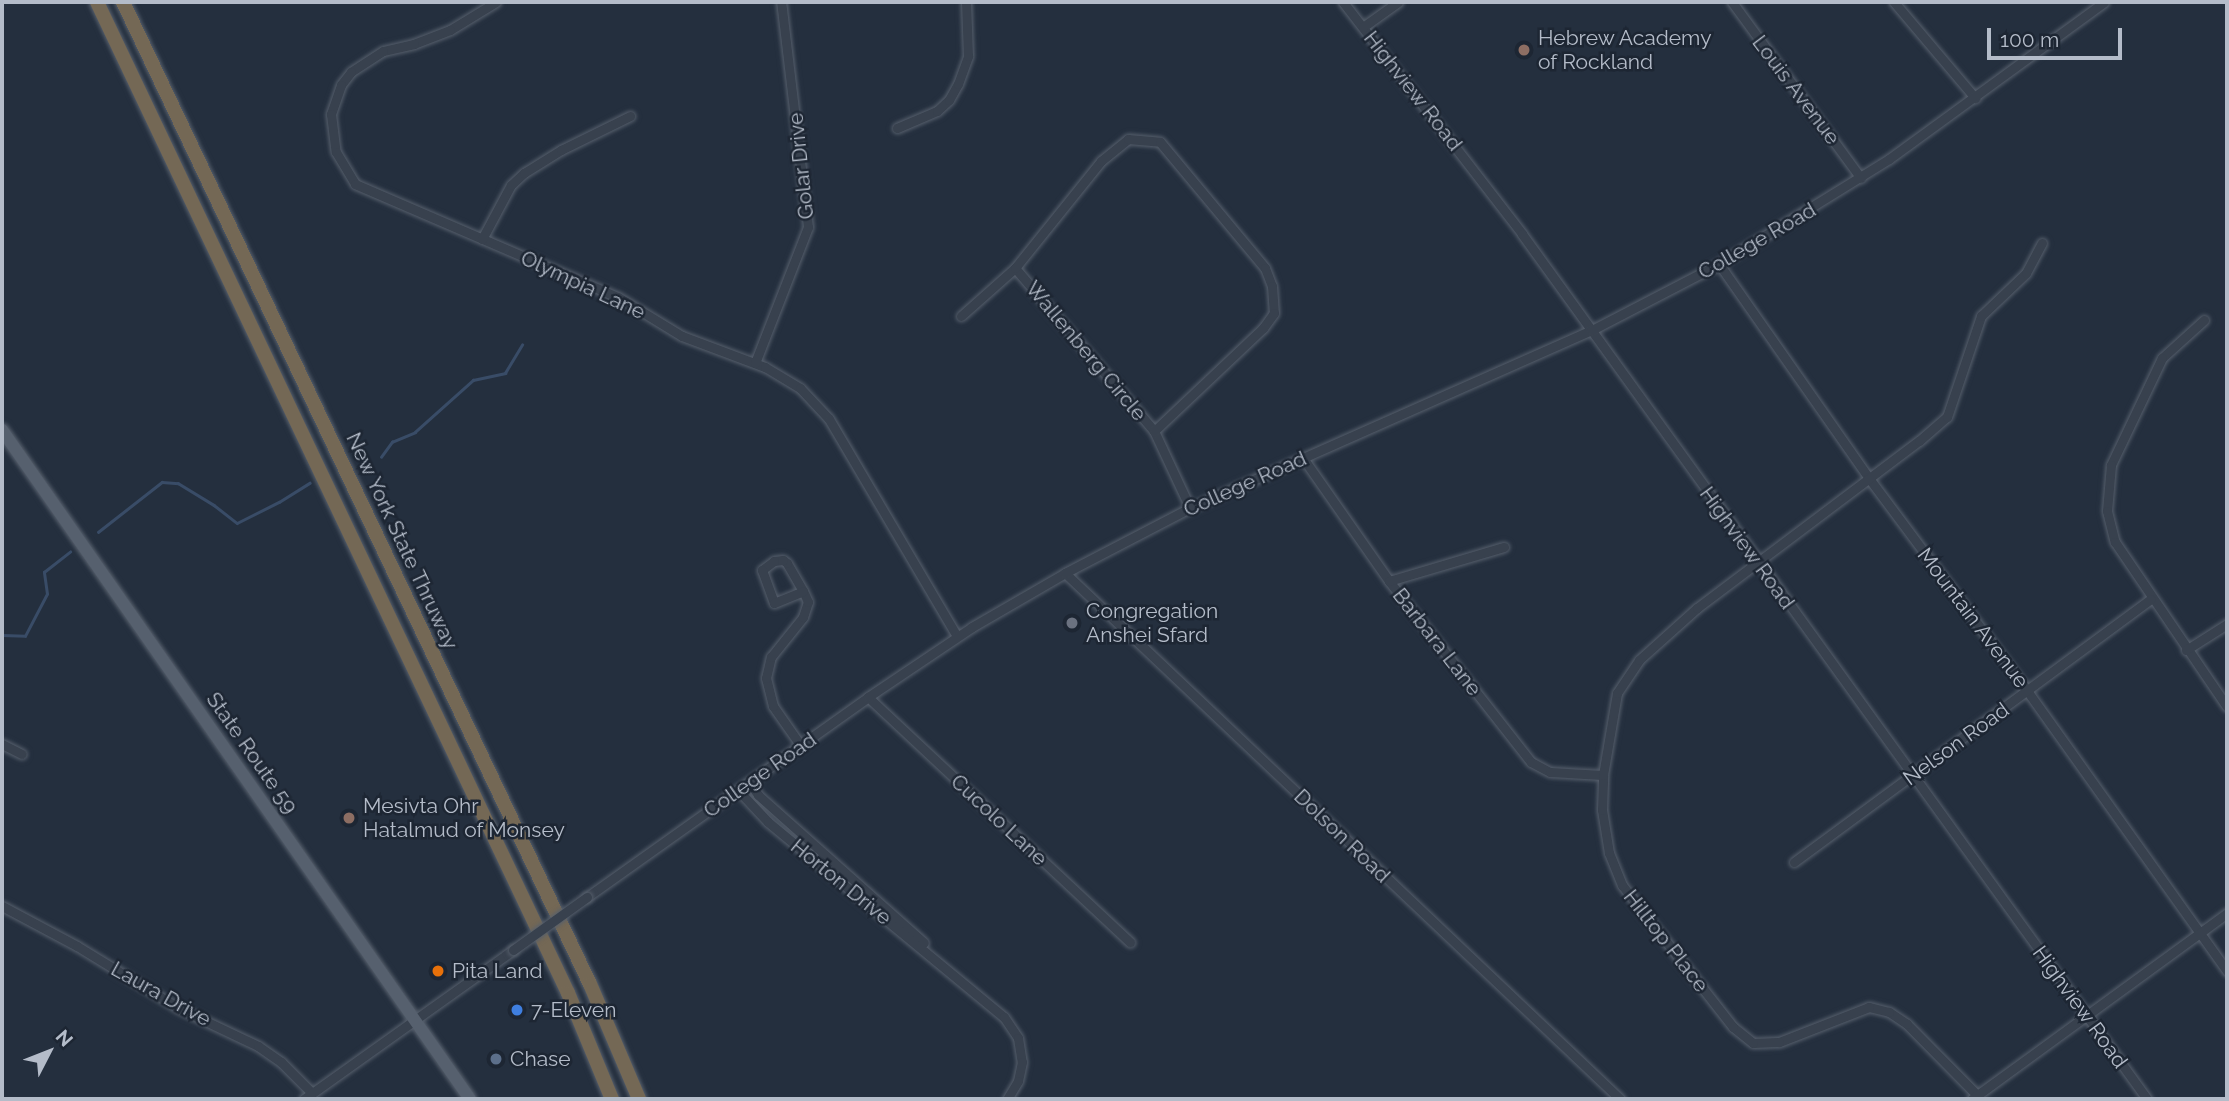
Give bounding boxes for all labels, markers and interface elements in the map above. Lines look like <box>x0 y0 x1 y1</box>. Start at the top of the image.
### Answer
scale bar <box>1991 14 2126 58</box>
place label: Hebrew Academy of Rockland <box>1538 25 1713 75</box>
street label: Highview Road <box>1358 26 1468 156</box>
text: 100 m <box>2000 27 2059 52</box>
street label: Louis Avenue <box>1747 30 1845 150</box>
marker: Hebrew Academy of Rockland <box>1516 42 1532 58</box>
street label: Golar Drive <box>783 111 819 221</box>
street label: College Road <box>1694 197 1820 285</box>
street label: Olympia Lane <box>517 245 649 325</box>
street label: Wallenberg Circle <box>1020 276 1152 426</box>
street label: New York State Thruway <box>340 428 464 654</box>
street label: College Road <box>1180 446 1310 522</box>
street label: Highview Road <box>1694 482 1800 614</box>
street label: Mountain Avenue <box>1912 543 2034 693</box>
street label: Barbara Lane <box>1387 583 1487 701</box>
place label: Congregation Anshei Sfard <box>1086 598 1218 648</box>
marker: Congregation Anshei Sfard <box>1064 615 1080 631</box>
street label: State Route 59 <box>201 688 303 818</box>
street label: Nelson Road <box>1898 697 2014 791</box>
street label: College Road <box>699 727 821 823</box>
street label: Cucolo Lane <box>946 769 1052 871</box>
street label: Dolson Road <box>1289 784 1395 888</box>
place label: Mesivta Ohr Hatalmud of Monsey <box>363 793 565 843</box>
marker: Mesivta Ohr Hatalmud of Monsey <box>341 810 357 826</box>
street label: Horton Drive <box>786 834 896 930</box>
street label: Hilltop Place <box>1618 885 1714 997</box>
street label: Highview Road <box>2027 941 2133 1073</box>
street label: Laura Drive <box>107 956 215 1032</box>
place label: Pita Land <box>452 958 542 984</box>
marker: Pita Land <box>430 963 446 979</box>
place label: 7-Eleven <box>531 997 616 1023</box>
marker: 7-Eleven <box>509 1002 525 1018</box>
north arrow <box>14 1017 84 1087</box>
text: N <box>52 1025 78 1051</box>
place label: Chase <box>510 1046 571 1072</box>
marker: Chase <box>488 1051 504 1067</box>

